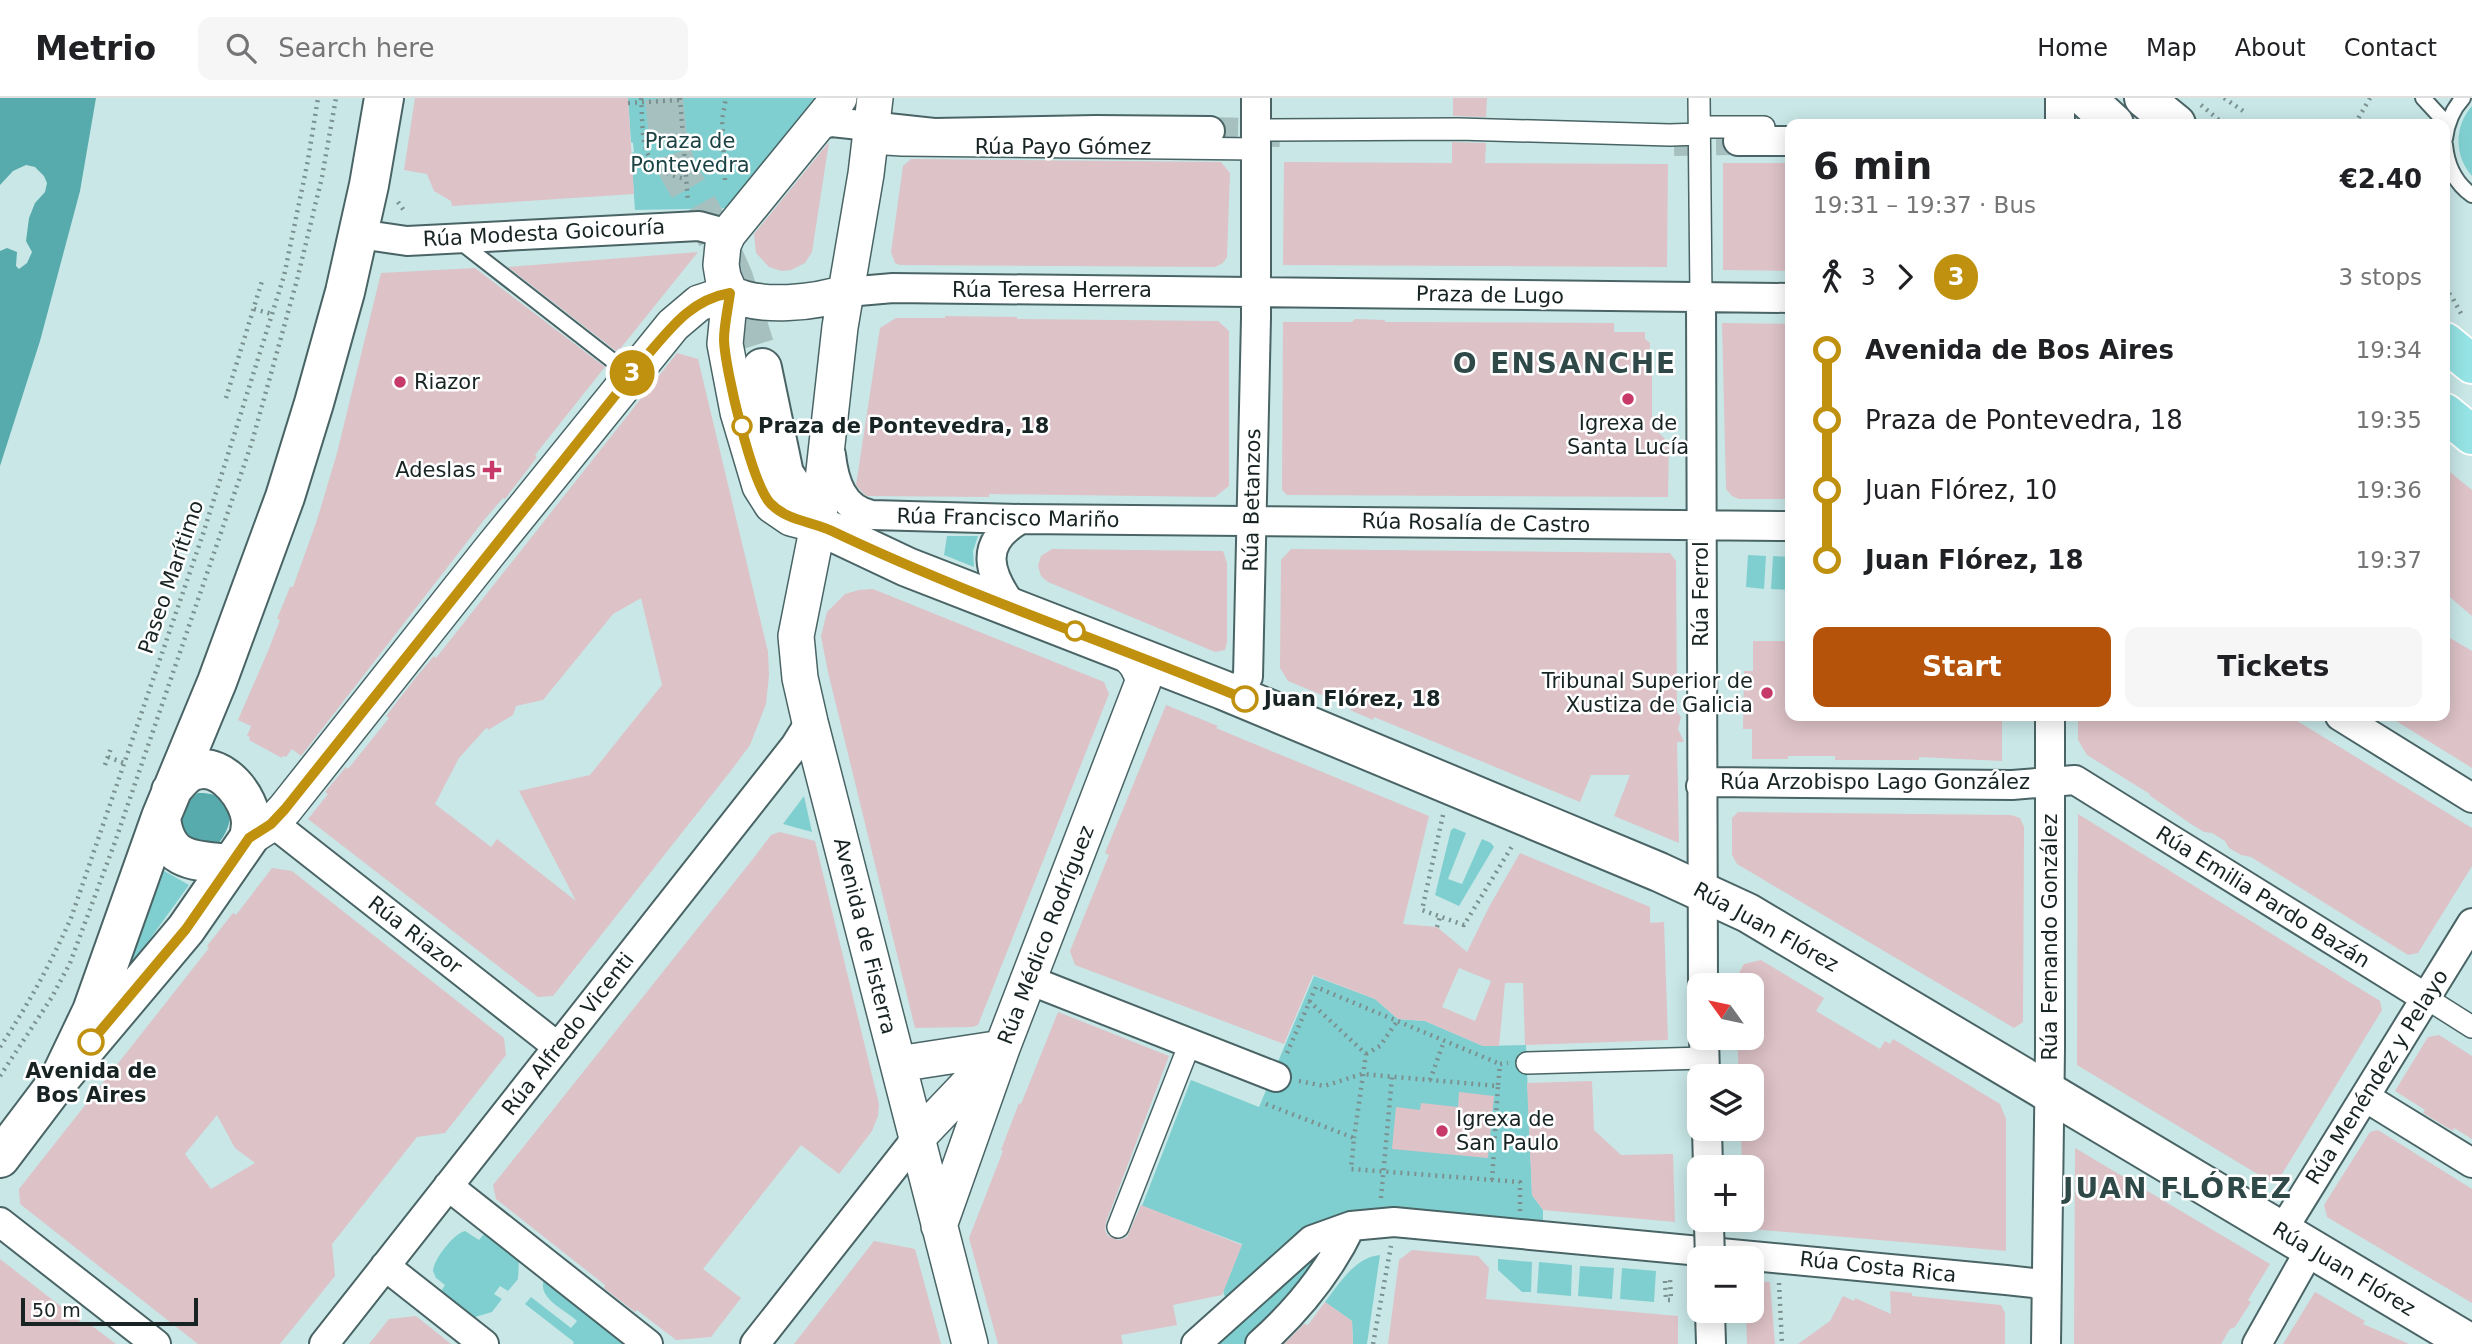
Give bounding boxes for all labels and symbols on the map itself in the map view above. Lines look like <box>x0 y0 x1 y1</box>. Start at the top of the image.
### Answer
park label: Praza de Pontevedra <box>630 129 750 177</box>
street label: Rúa Payo Gómez <box>975 135 1151 159</box>
street label: Rúa Modesta Goicouría <box>422 215 666 251</box>
street label: Rúa Teresa Herrera <box>952 278 1152 302</box>
street label: Praza de Lugo <box>1416 282 1564 308</box>
district label: O ENSANCHE <box>1453 347 1677 380</box>
line badge: 3 <box>609 350 655 396</box>
place label: Riazor <box>414 370 480 394</box>
marker: Riazor <box>392 374 408 390</box>
marker: Igrexa de Santa Lucía <box>1620 391 1636 407</box>
place label: Igrexa de Santa Lucía <box>1567 411 1689 459</box>
place label: Praza de Pontevedra, 18 <box>758 414 1049 438</box>
marker: Praza de Pontevedra, 18 <box>732 416 752 436</box>
street label: Rúa Betanzos <box>1239 428 1265 572</box>
place label: Adeslas <box>395 458 476 482</box>
marker: Adeslas <box>482 460 502 480</box>
street label: Paseo Marítimo <box>133 497 209 657</box>
street label: Rúa Francisco Mariño <box>896 504 1120 532</box>
street label: Rúa Rosalía de Castro <box>1361 509 1591 537</box>
street label: Rúa Ferrol <box>1689 541 1713 647</box>
unlabelled marker <box>1065 621 1085 641</box>
place label: Tribunal Superior de Xustiza de Galicia <box>1541 669 1753 717</box>
marker: Tribunal Superior de Xustiza de Galicia <box>1759 685 1775 701</box>
marker: Juan Flórez, 18 <box>1232 686 1258 712</box>
place label: Juan Flórez, 18 <box>1262 687 1441 711</box>
street label: Rúa Arzobispo Lago González <box>1720 770 2030 794</box>
street label: Rúa Fernando González <box>2038 813 2062 1061</box>
street label: Rúa Emilia Pardo Bazán <box>2152 821 2374 973</box>
street label: Rúa Médico Rodríguez <box>993 822 1099 1048</box>
street label: Avenida de Fisterra <box>829 835 901 1037</box>
street label: Rúa Juan Flórez <box>1689 877 1843 977</box>
street label: Rúa Riazor <box>363 891 467 979</box>
street label: Rúa Alfredo Vicenti <box>497 948 639 1120</box>
street label: Rúa Menéndez y Pelayo <box>2301 965 2453 1189</box>
north arrow <box>1687 973 1764 1050</box>
marker: Avenida de Bos Aires <box>78 1029 104 1055</box>
place label: Avenida de Bos Aires <box>25 1059 157 1107</box>
place label: Igrexa de San Paulo <box>1456 1107 1559 1155</box>
marker: Igrexa de San Paulo <box>1434 1123 1450 1139</box>
district label: JUAN FLÓREZ <box>2061 1171 2293 1205</box>
street label: Rúa Juan Flórez <box>2268 1217 2420 1321</box>
street label: Rúa Costa Rica <box>1798 1247 1958 1287</box>
scale bar <box>21 1295 198 1327</box>

